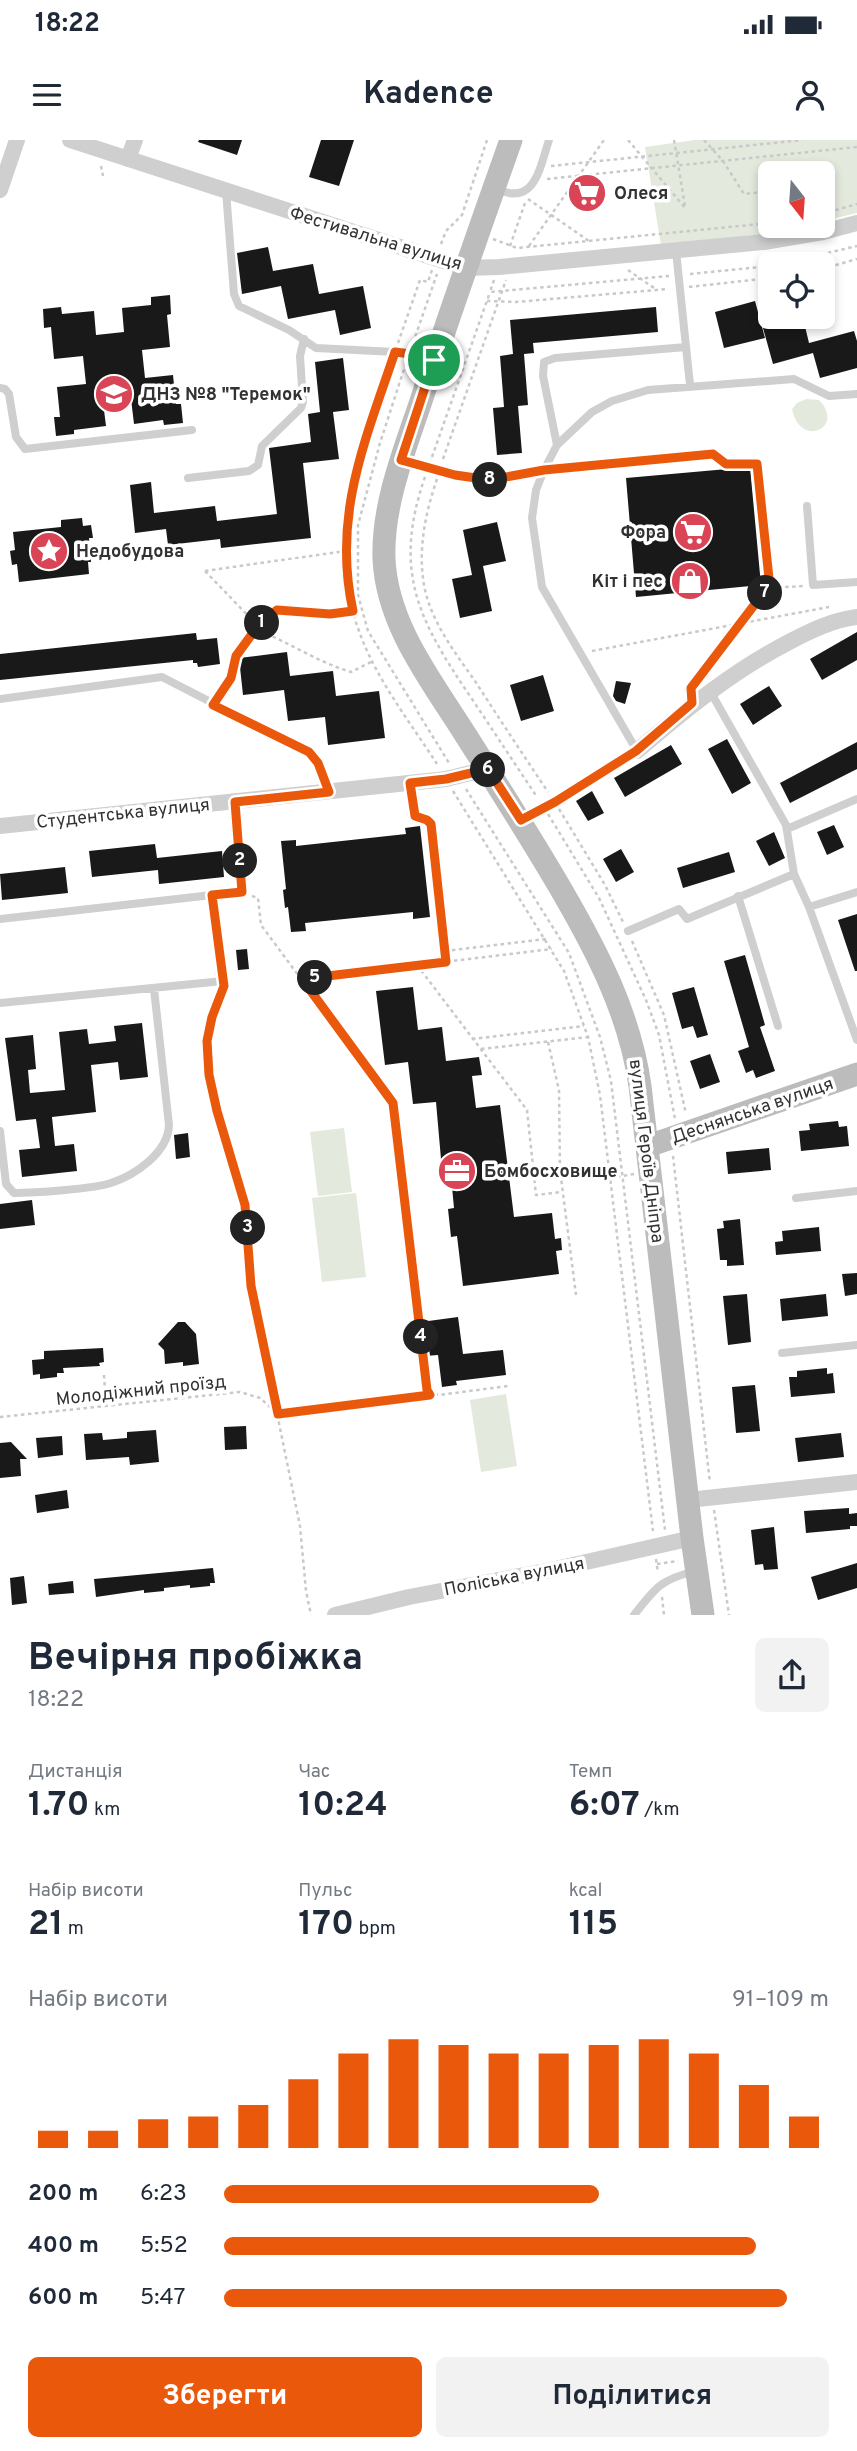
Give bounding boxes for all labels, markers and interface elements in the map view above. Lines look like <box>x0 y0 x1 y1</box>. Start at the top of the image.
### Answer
text: 18:22 <box>35 8 100 41</box>
text: Kadence <box>363 75 494 115</box>
icon: menu <box>28 76 66 114</box>
icon: person <box>791 76 829 114</box>
north arrow <box>758 161 835 238</box>
map controls <box>758 161 835 329</box>
supermarket icon: Олеся <box>566 172 608 214</box>
place label: Олеся <box>614 183 668 206</box>
street label: Фестивальна вулиця <box>287 202 465 277</box>
button: locate <box>758 252 835 329</box>
pin <box>404 330 464 390</box>
icon: arrive <box>415 341 453 379</box>
school or university icon: ДНЗ №8 "Теремок" <box>93 373 135 415</box>
place label: ДНЗ №8 "Теремок" <box>141 384 311 407</box>
pin: 8 <box>472 462 508 498</box>
text: 8 <box>484 467 495 491</box>
supermarket icon: Фора <box>672 511 714 553</box>
place label: Фора <box>621 522 666 545</box>
place icon: Недобудова <box>28 530 70 572</box>
place label: Недобудова <box>76 541 184 564</box>
shop icon: Кіт і пес <box>669 560 711 602</box>
place label: Кіт і пес <box>592 571 663 594</box>
pin: 7 <box>748 575 782 610</box>
text: 7 <box>759 580 770 604</box>
pin: 1 <box>244 606 280 640</box>
text: 1 <box>258 610 265 634</box>
pin: 6 <box>470 752 505 788</box>
text: 6 <box>482 757 493 781</box>
street label: Студентська вулиця <box>35 794 211 835</box>
pin: 2 <box>222 844 258 878</box>
text: 2 <box>234 848 245 872</box>
pin: 5 <box>298 960 332 996</box>
text: 5 <box>309 965 320 989</box>
street label: вулиця Героїв Дніпра <box>623 1058 668 1244</box>
street label: Деснянська вулиця <box>668 1073 837 1150</box>
office icon: Бомбосховище <box>436 1150 478 1192</box>
place label: Бомбосховище <box>484 1161 618 1184</box>
pin: 3 <box>230 1210 266 1246</box>
text: 3 <box>242 1215 253 1239</box>
pin: 4 <box>404 1320 438 1354</box>
text: 4 <box>414 1324 427 1348</box>
street label: Молодіжний проїзд <box>55 1371 227 1412</box>
street label: Поліська вулиця <box>442 1553 586 1602</box>
text: Вечірня пробіжка <box>28 1635 363 1684</box>
button: share <box>755 1638 829 1712</box>
text: 18:22 <box>28 1686 84 1715</box>
text: Дистанція <box>28 1760 123 1784</box>
text: Час <box>298 1760 330 1784</box>
text: Темп <box>569 1760 612 1784</box>
text: 1.70 <box>28 1784 90 1828</box>
text: 10:24 <box>298 1784 388 1828</box>
text: 6:07 <box>569 1784 640 1828</box>
text: km <box>90 1798 120 1822</box>
text: /km <box>640 1798 680 1822</box>
text: Набір висоти <box>28 1879 144 1903</box>
text: Пульс <box>298 1879 352 1903</box>
text: kcal <box>569 1879 602 1903</box>
text: 21 <box>28 1903 63 1947</box>
text: 170 <box>298 1903 354 1947</box>
text: 115 <box>569 1903 618 1947</box>
text: m <box>63 1917 84 1941</box>
text: bpm <box>354 1917 396 1941</box>
text: Набір висоти <box>28 1986 168 2015</box>
text: 91–109 m <box>732 1986 829 2015</box>
text: 200 m <box>28 2180 98 2209</box>
text: 6:23 <box>140 2180 187 2209</box>
text: 400 m <box>28 2232 99 2261</box>
text: 5:52 <box>140 2232 188 2261</box>
text: 600 m <box>28 2284 98 2313</box>
text: 5:47 <box>140 2284 186 2313</box>
button: Зберегти <box>28 2357 422 2437</box>
button: Поділитися <box>436 2357 829 2437</box>

